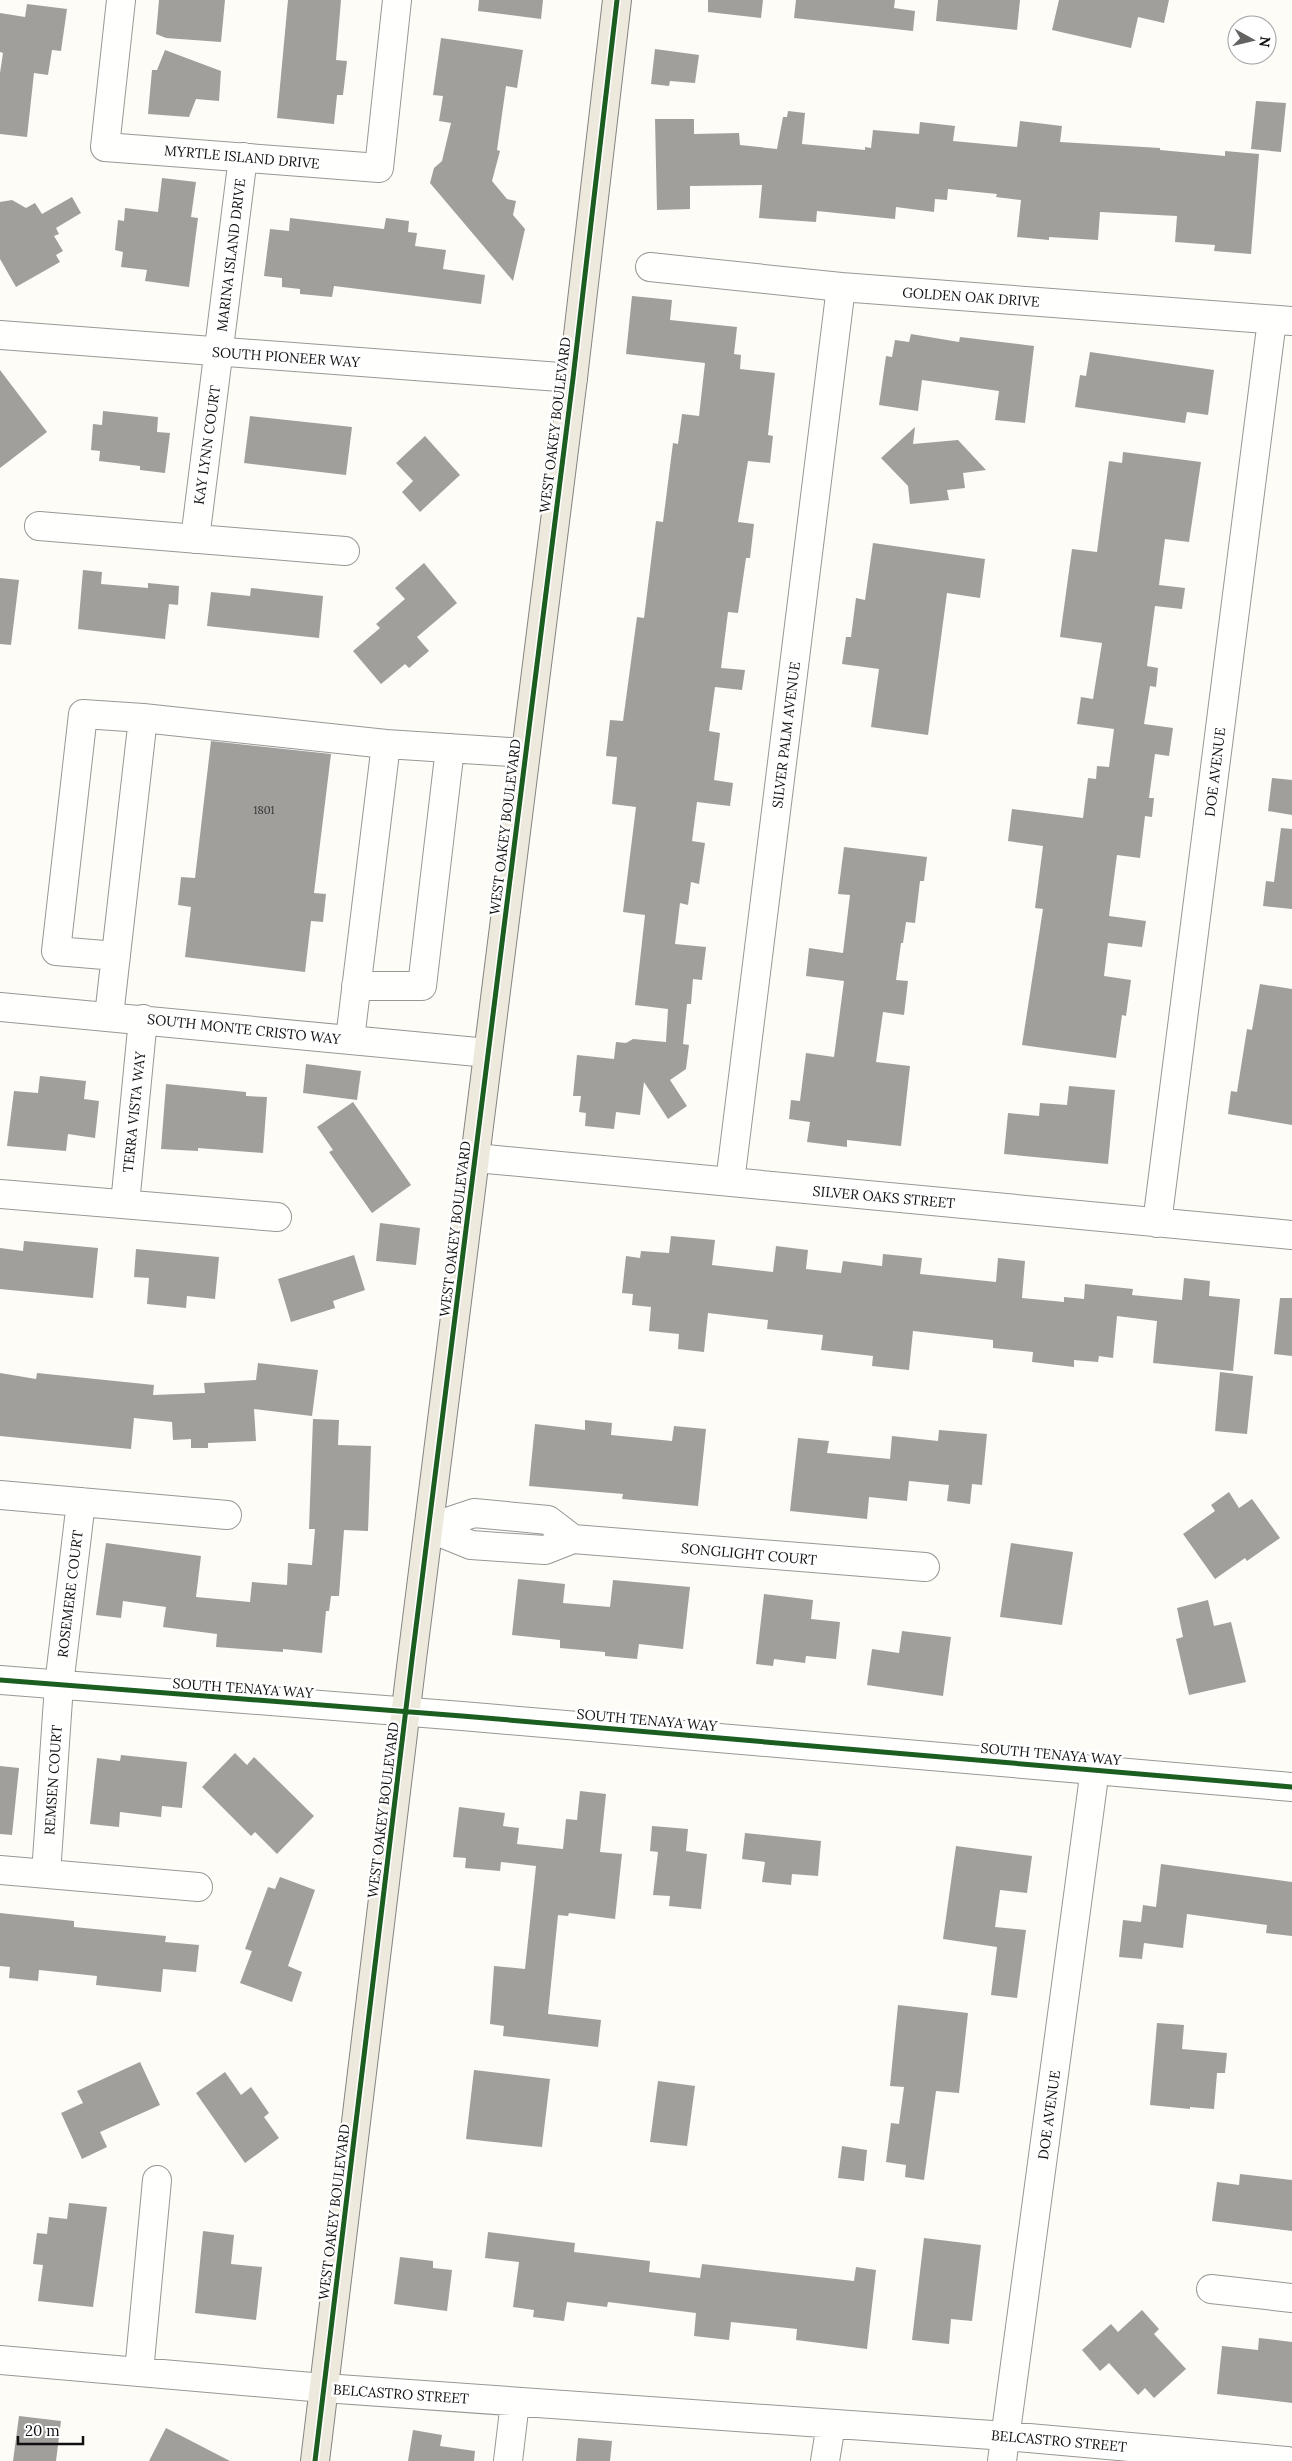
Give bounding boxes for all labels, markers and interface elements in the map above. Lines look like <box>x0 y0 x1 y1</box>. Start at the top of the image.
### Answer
north arrow <box>1227 15 1277 65</box>
text: N <box>1255 35 1275 49</box>
street label: MYRTLE ISLAND DRIVE <box>164 141 321 173</box>
street label: MARINA ISLAND DRIVE <box>213 177 249 333</box>
street label: GOLDEN OAK DRIVE <box>902 283 1040 311</box>
street label: WEST OAKEY BOULEVARD <box>535 336 575 514</box>
street label: SOUTH PIONEER WAY <box>212 343 362 371</box>
street label: KAY LYNN COURT <box>190 384 224 506</box>
street label: SILVER PALM AVENUE <box>768 660 804 809</box>
street label: DOE AVENUE <box>1201 726 1229 818</box>
street label: WEST OAKEY BOULEVARD <box>485 738 525 916</box>
house number: 1801 <box>253 803 275 817</box>
street label: SOUTH MONTE CRISTO WAY <box>146 1010 343 1048</box>
street label: TERRA VISTA WAY <box>119 1049 149 1173</box>
street label: WEST OAKEY BOULEVARD <box>435 1140 475 1318</box>
street label: SILVER OAKS STREET <box>812 1182 956 1212</box>
street label: ROSEMERE COURT <box>53 1529 87 1659</box>
street label: SONGLIGHT COURT <box>680 1539 818 1569</box>
street label: SOUTH TENAYA WAY <box>172 1674 315 1702</box>
street label: SOUTH TENAYA WAY <box>576 1705 719 1735</box>
street label: WEST OAKEY BOULEVARD <box>363 1721 403 1899</box>
street label: REMSEN COURT <box>40 1724 66 1836</box>
street label: SOUTH TENAYA WAY <box>980 1739 1123 1769</box>
street label: DOE AVENUE <box>1034 2069 1064 2161</box>
street label: WEST OAKEY BOULEVARD <box>314 2123 354 2301</box>
street label: BELCASTRO STREET <box>332 2380 470 2408</box>
scale bar <box>18 2414 82 2446</box>
text: 20 m <box>25 2421 60 2440</box>
street label: BELCASTRO STREET <box>990 2426 1128 2456</box>

